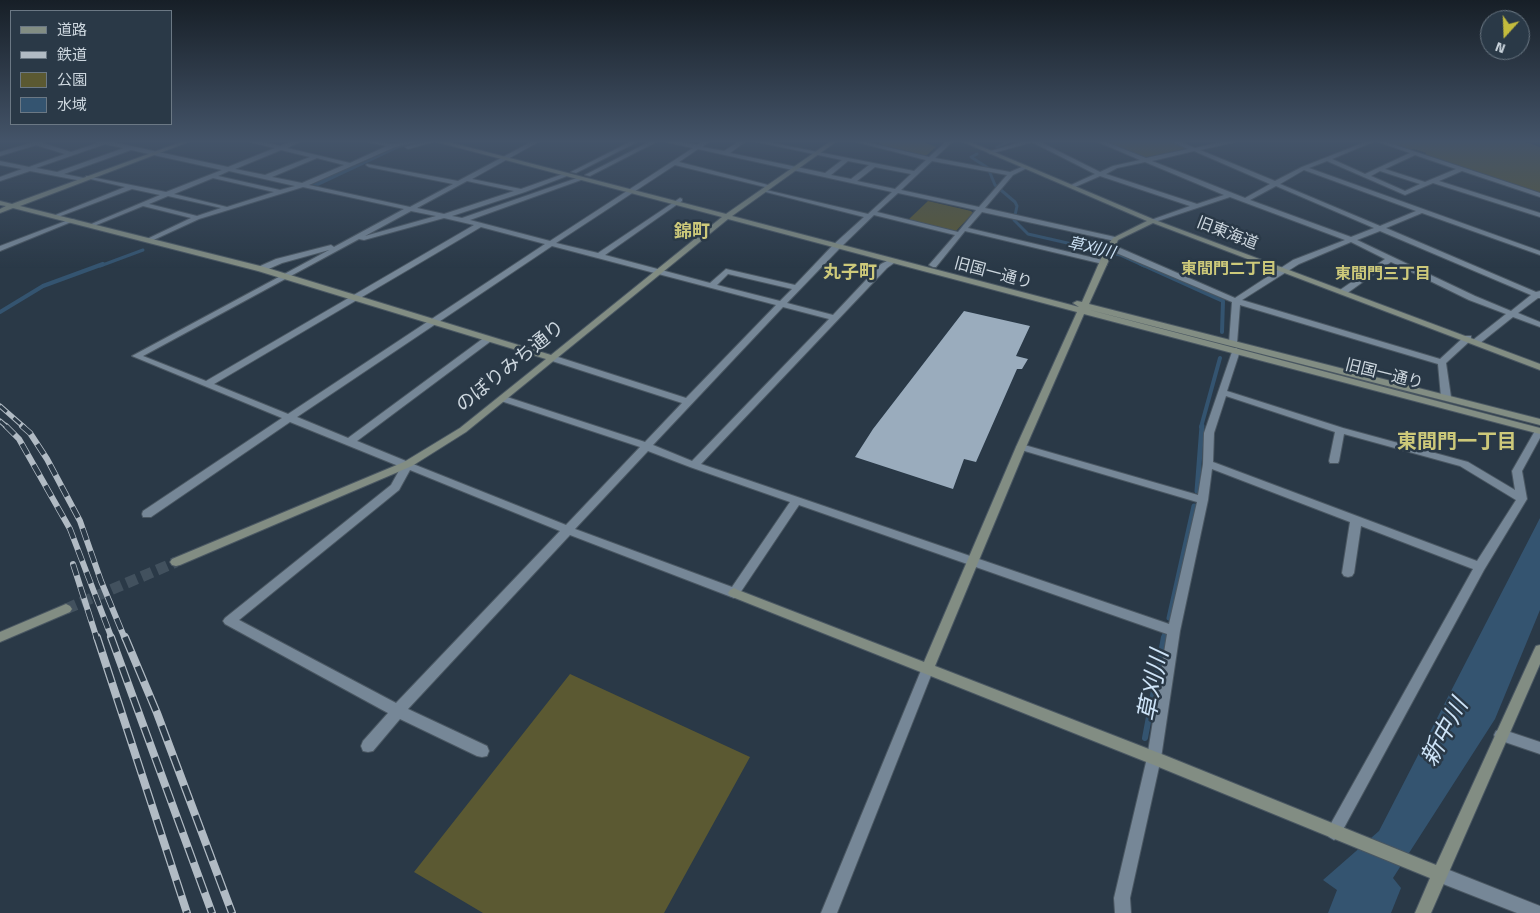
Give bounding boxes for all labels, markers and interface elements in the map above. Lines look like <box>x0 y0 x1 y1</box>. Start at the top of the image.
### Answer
legend <box>10 10 172 125</box>
north arrow <box>1480 10 1530 60</box>
text: 道路 <box>57 18 87 41</box>
text: N <box>1492 37 1508 60</box>
text: 鉄道 <box>57 43 87 66</box>
text: 公園 <box>57 68 87 91</box>
text: 水域 <box>57 93 87 116</box>
street label: 旧東海道 <box>1194 214 1260 254</box>
district label: 錦町 <box>674 222 710 244</box>
water label: 草刈川 <box>1065 234 1117 264</box>
street label: 旧国一通り <box>952 254 1034 294</box>
district label: 東間門二丁目 <box>1181 260 1277 280</box>
district label: 丸子町 <box>823 263 877 285</box>
district label: 東間門三丁目 <box>1335 265 1431 285</box>
street label: のぼりみち通り <box>452 316 570 418</box>
street label: 旧国一通り <box>1343 356 1425 394</box>
district label: 東間門一丁目 <box>1397 431 1517 455</box>
water label: 草刈川 <box>1134 648 1176 724</box>
water label: 新中川 <box>1416 694 1476 772</box>

